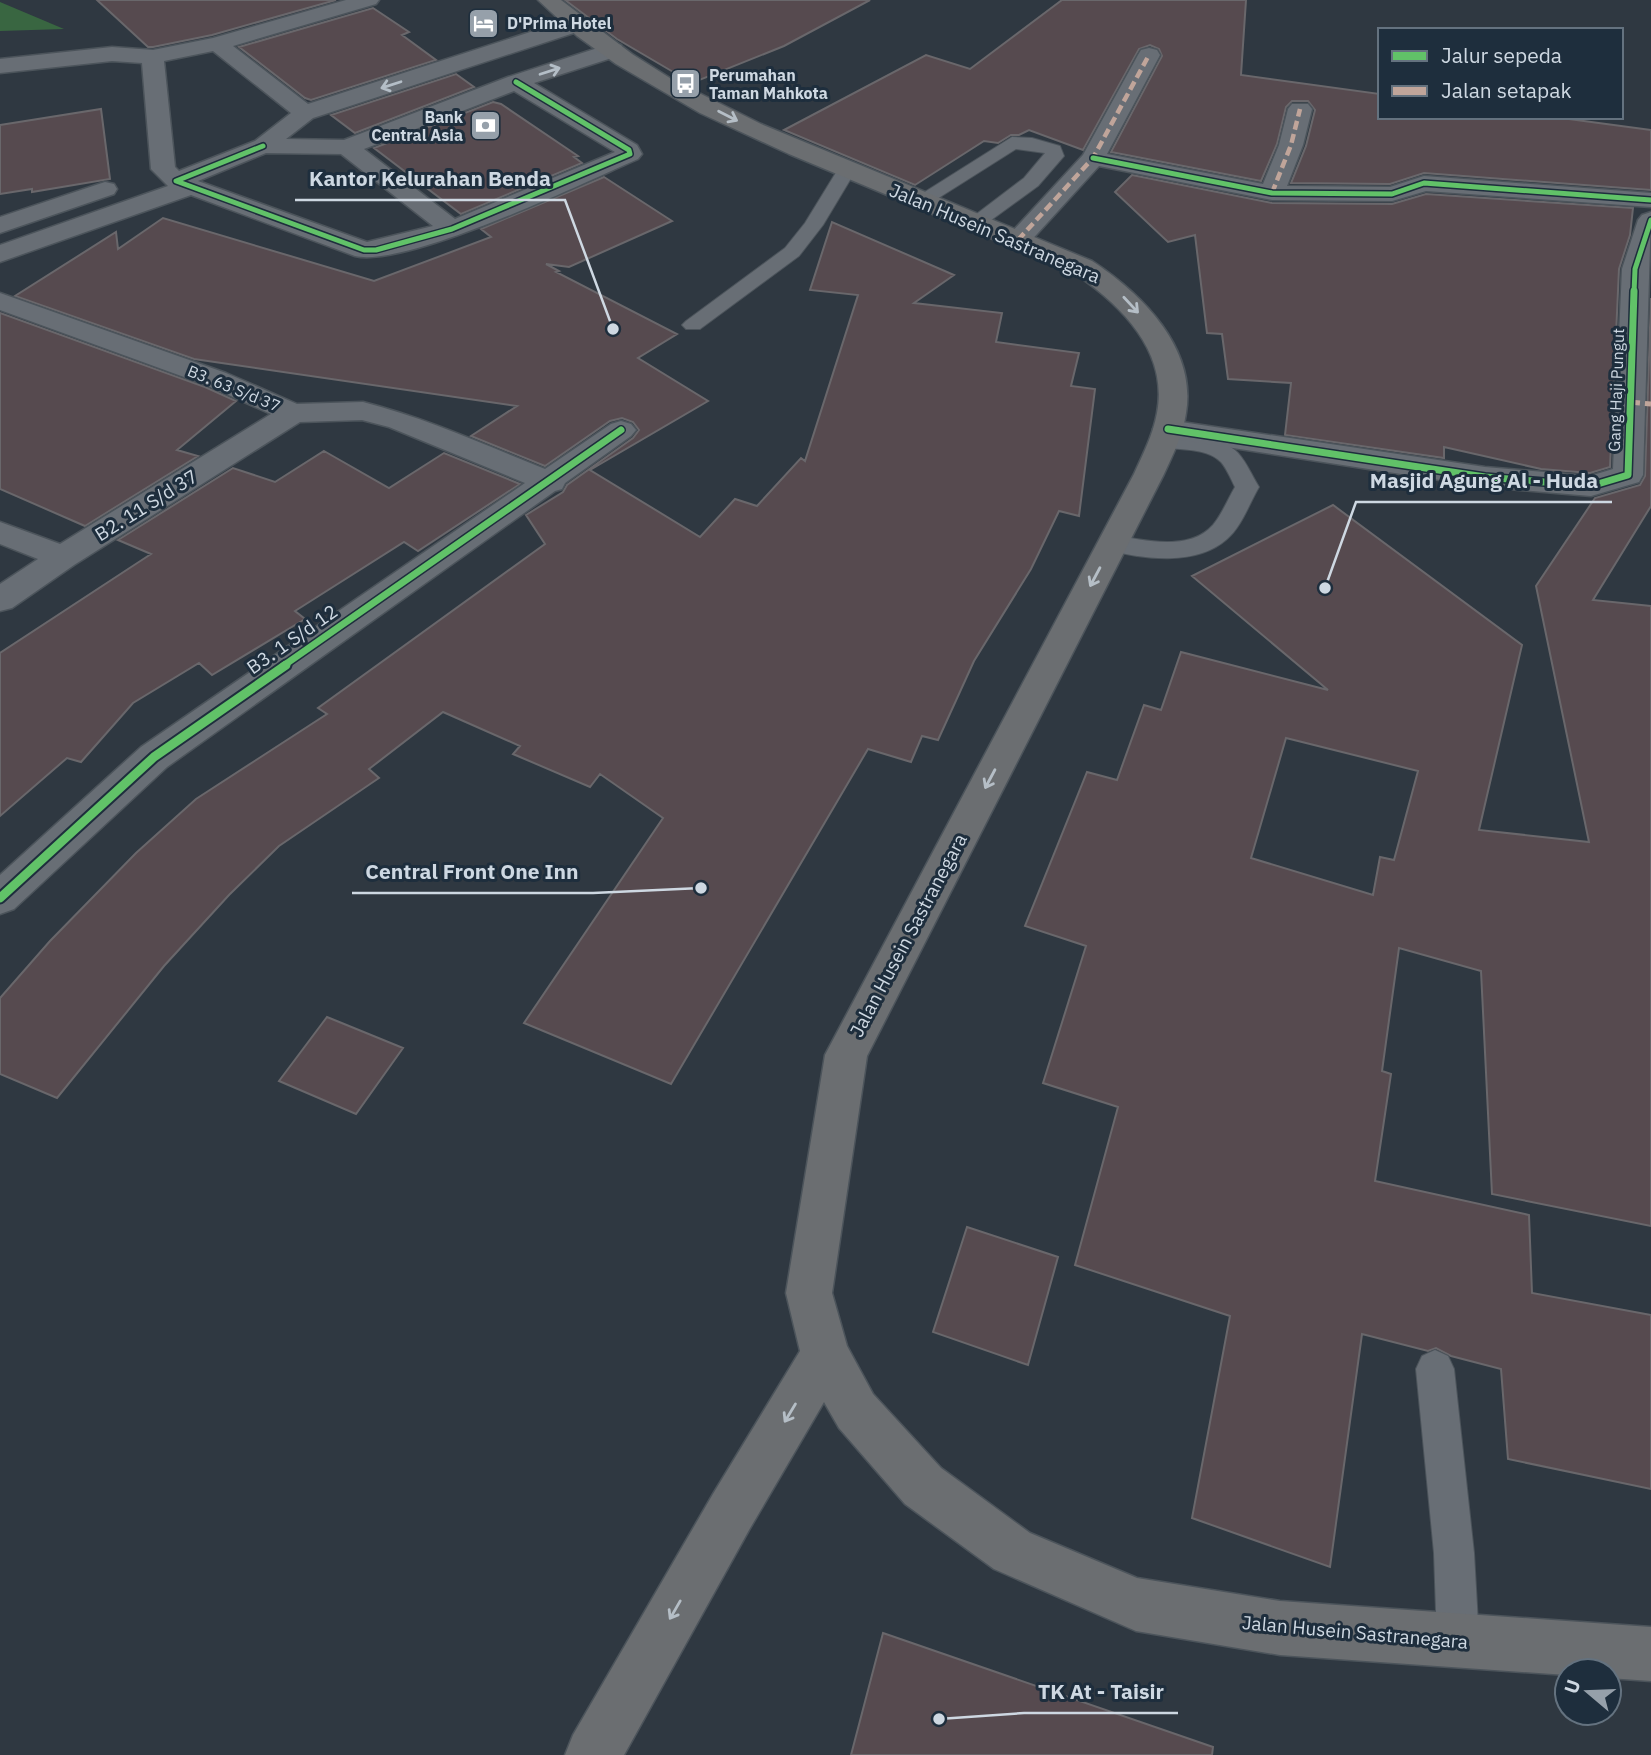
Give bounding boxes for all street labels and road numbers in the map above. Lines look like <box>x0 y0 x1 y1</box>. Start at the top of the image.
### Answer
street label: Jalan Husein Sastranegara <box>886 178 1104 288</box>
street label: Gang Haji Pungut <box>1604 328 1628 452</box>
street label: B3. 63 S/d 37 <box>185 360 283 416</box>
street label: B2. 11 S/d 37 <box>90 464 202 546</box>
street label: B3. 1 S/d 12 <box>242 599 342 679</box>
street label: Jalan Husein Sastranegara <box>844 829 972 1041</box>
street label: Jalan Husein Sastranegara <box>1241 1610 1469 1654</box>

